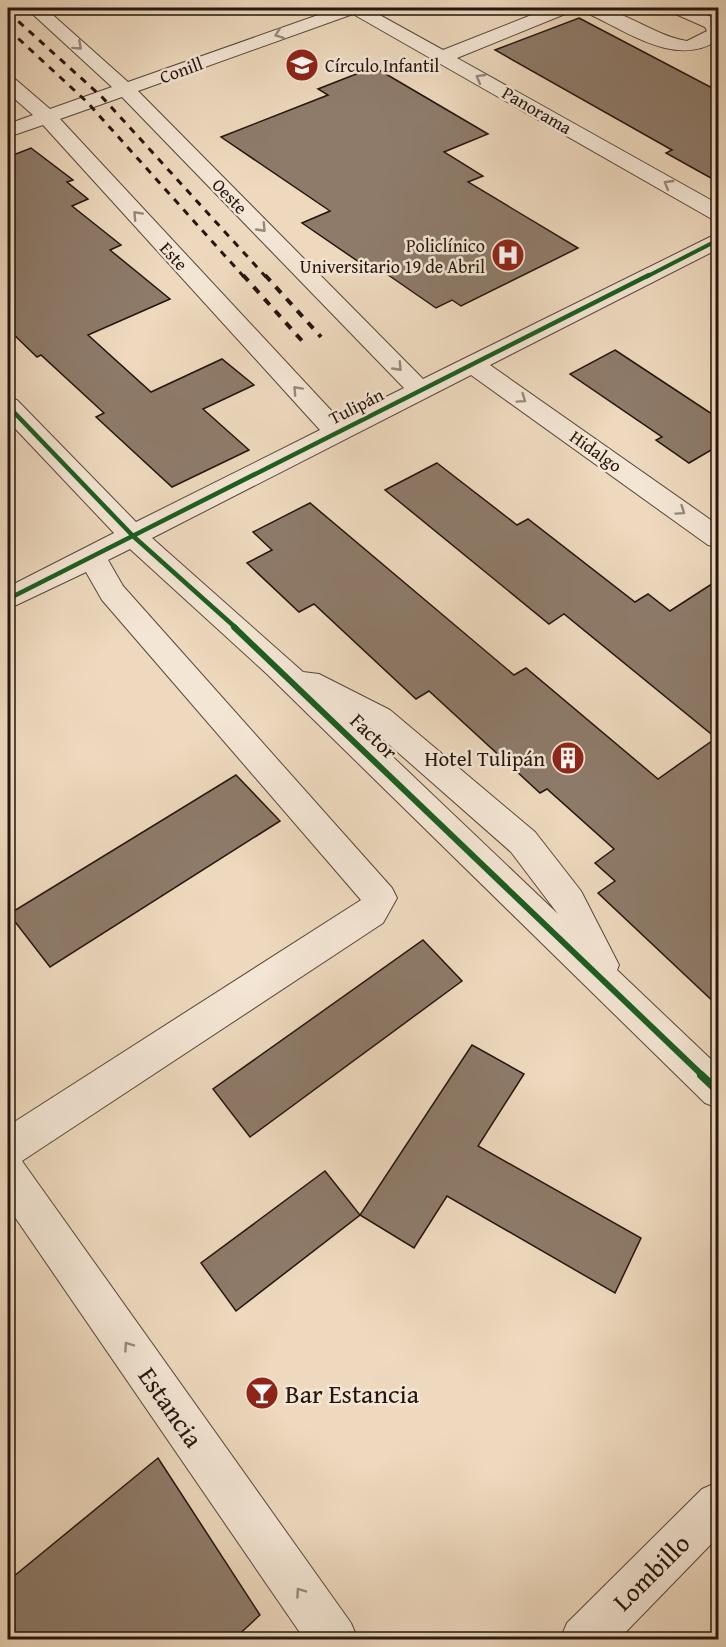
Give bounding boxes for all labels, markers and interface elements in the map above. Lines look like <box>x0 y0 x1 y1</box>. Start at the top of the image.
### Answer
one-way arrow <box>274 27 285 40</box>
one-way arrow <box>71 39 82 50</box>
school or university icon: Círculo Infantil <box>284 47 320 83</box>
street label: Conill <box>156 50 206 90</box>
place label: Círculo Infantil <box>325 52 439 79</box>
one-way arrow <box>476 74 486 85</box>
street label: Panorama <box>497 79 577 141</box>
street label: Oeste <box>206 172 254 220</box>
one-way arrow <box>663 180 674 192</box>
one-way arrow <box>133 211 144 222</box>
one-way arrow <box>254 220 265 231</box>
place label: Policlínico Universitario 19 de Abril <box>300 232 485 280</box>
street label: Este <box>154 235 194 277</box>
hospital icon: Policlínico Universitario 19 de Abril <box>490 237 526 273</box>
one-way arrow <box>391 361 402 371</box>
street label: Tulipán <box>324 381 388 431</box>
one-way arrow <box>293 386 304 397</box>
one-way arrow <box>515 392 526 403</box>
street label: Hidalgo <box>564 423 628 479</box>
one-way arrow <box>674 504 685 515</box>
street label: Factor <box>343 706 405 767</box>
building icon: Hotel Tulipán <box>550 740 586 776</box>
place label: Hotel Tulipán <box>425 743 545 774</box>
one-way arrow <box>124 1341 135 1352</box>
street label: Estancia <box>129 1359 213 1456</box>
place label: Bar Estancia <box>285 1374 420 1413</box>
bar icon: Bar Estancia <box>244 1375 280 1411</box>
street label: Lombillo <box>603 1524 699 1620</box>
one-way arrow <box>296 1587 307 1598</box>

